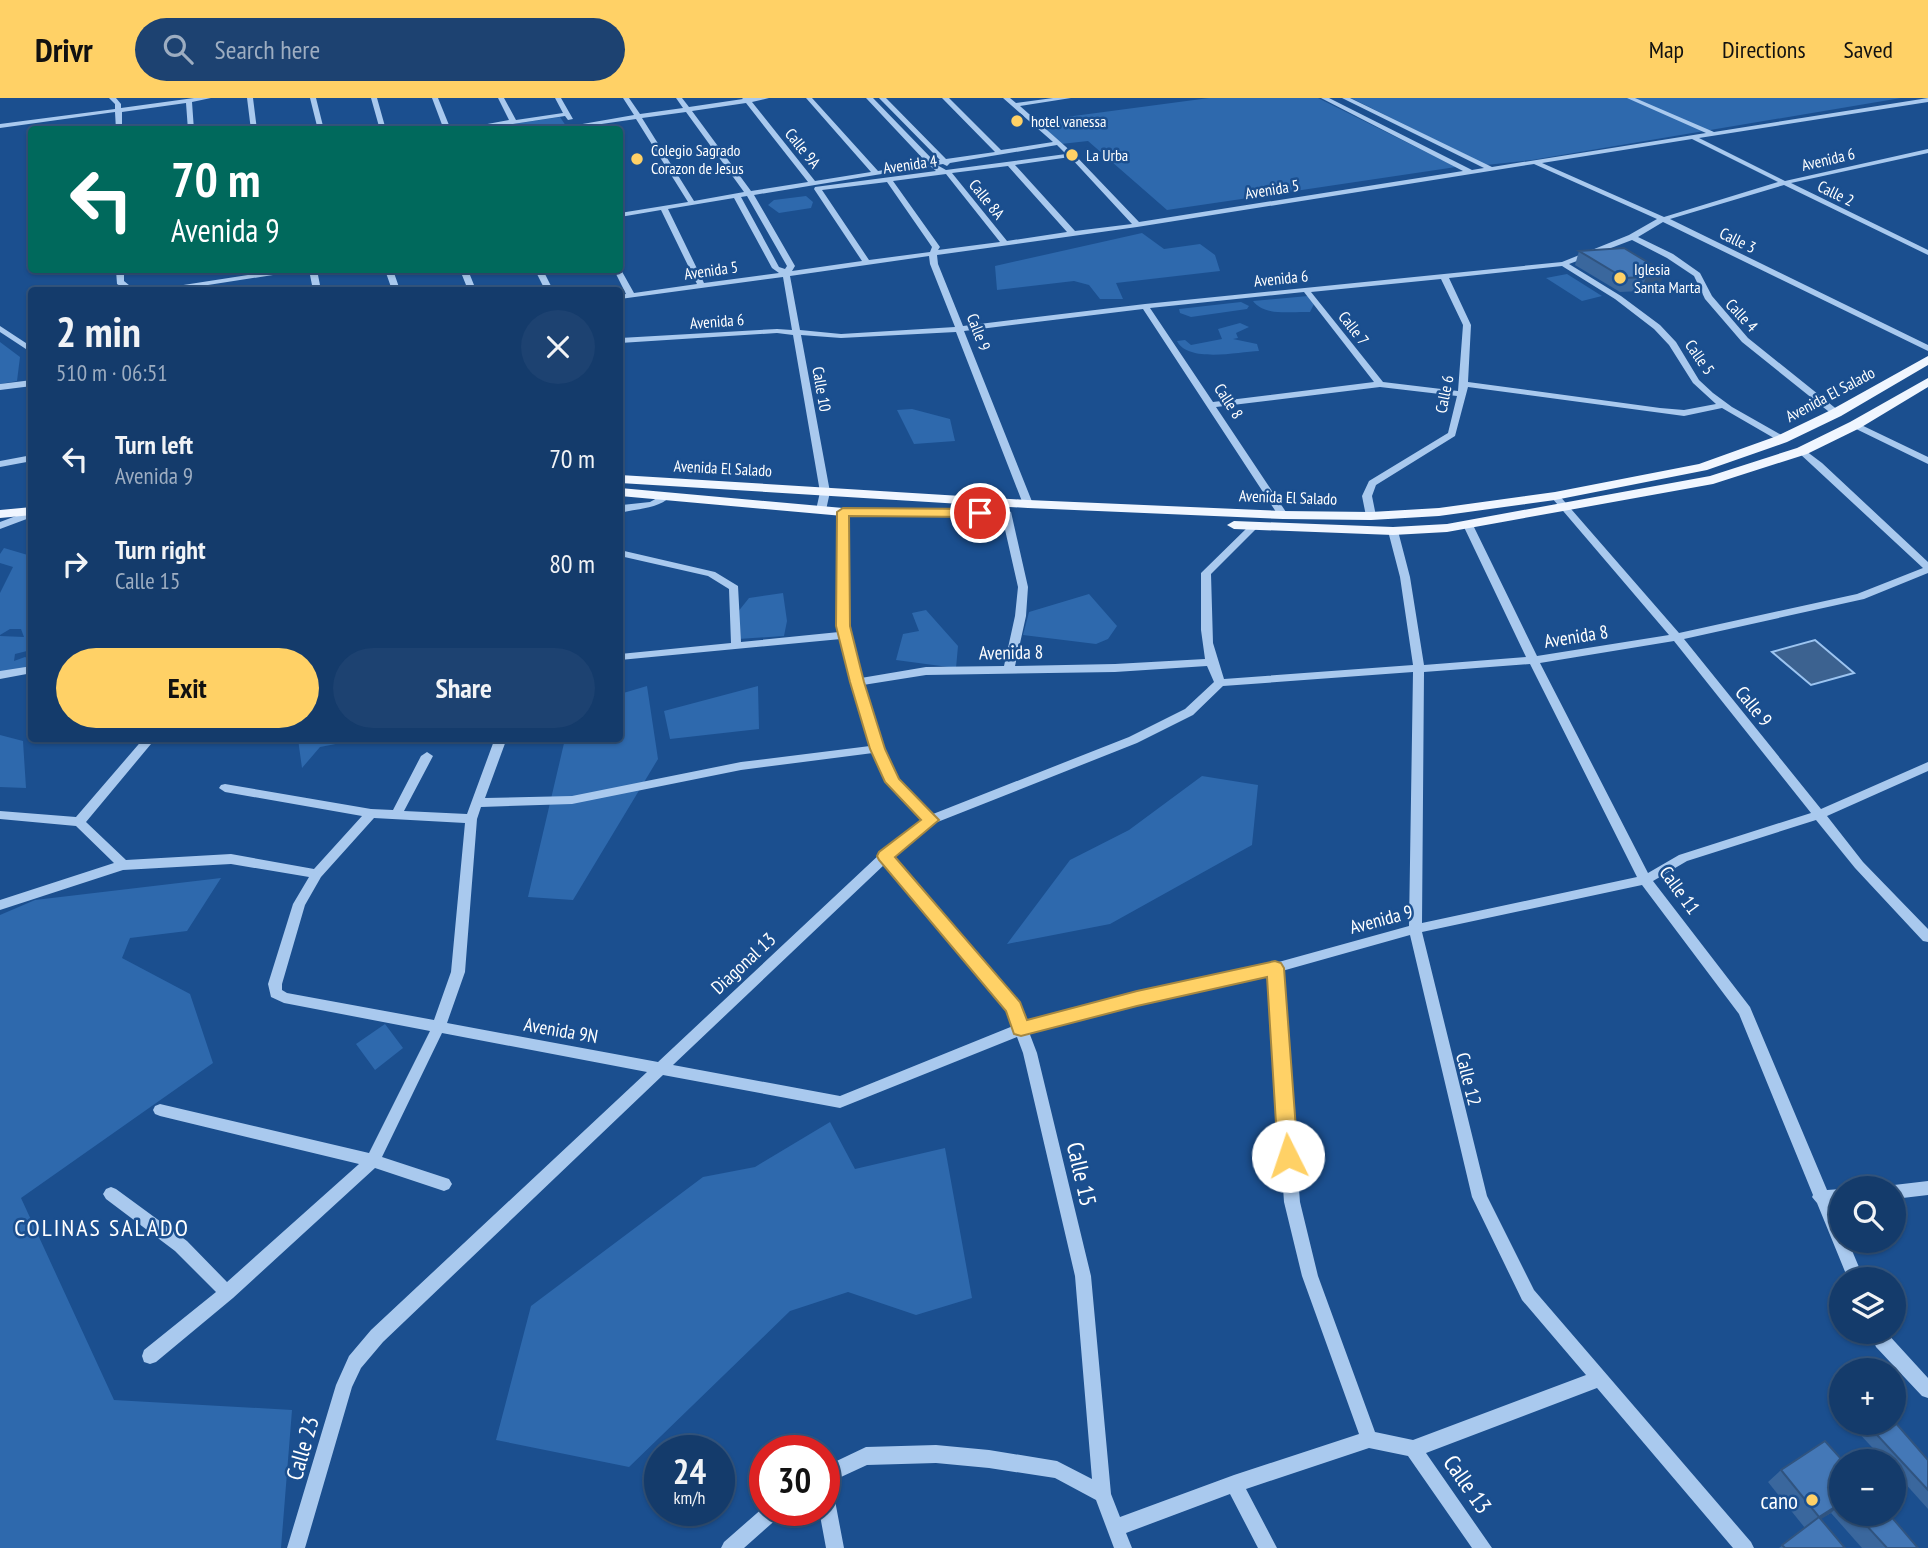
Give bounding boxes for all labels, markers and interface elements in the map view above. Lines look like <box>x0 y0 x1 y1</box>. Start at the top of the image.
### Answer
search box <box>135 18 625 81</box>
text: Drivr <box>35 28 93 71</box>
icon: search <box>159 30 197 68</box>
text: Search here <box>215 33 320 66</box>
text: Map <box>1649 34 1684 65</box>
text: Directions <box>1722 34 1806 65</box>
text: Saved <box>1844 34 1893 65</box>
place label: hotel vanessa <box>1031 111 1106 131</box>
marker: hotel vanessa <box>1009 113 1025 129</box>
street label: Calle 9A <box>781 124 825 172</box>
place label: Colegio Sagrado Corazon de Jesus <box>651 140 744 178</box>
street label: Avenida 6 <box>1799 143 1857 175</box>
place label: La Urba <box>1086 145 1128 165</box>
text: 70 m <box>171 147 260 211</box>
marker: La Urba <box>1064 147 1080 163</box>
street label: Avenida 4 <box>882 150 938 178</box>
marker: Colegio Sagrado Corazon de Jesus <box>629 151 645 167</box>
icon: left <box>56 154 147 245</box>
street label: Calle 8A <box>965 175 1009 223</box>
street label: Avenida 5 <box>1244 175 1300 203</box>
street label: Calle 2 <box>1814 176 1858 210</box>
text: Avenida 9 <box>171 209 280 251</box>
street label: Calle 3 <box>1716 223 1760 257</box>
street label: Avenida 5 <box>683 256 739 284</box>
place label: Iglesia Santa Marta <box>1634 259 1701 297</box>
street label: Avenida 6 <box>1253 265 1309 291</box>
marker: Iglesia Santa Marta <box>1612 270 1628 286</box>
street label: Calle 4 <box>1722 294 1762 336</box>
text: 2 min <box>56 304 141 359</box>
street label: Calle 7 <box>1334 307 1374 349</box>
street label: Avenida 6 <box>689 309 745 333</box>
button: close <box>521 310 595 384</box>
street label: Calle 9 <box>963 311 995 353</box>
street label: Calle 5 <box>1681 336 1719 378</box>
text: 510 m · 06:51 <box>56 358 168 387</box>
street label: Avenida El Salado <box>1782 362 1878 426</box>
street label: Calle 10 <box>808 365 836 413</box>
street label: Calle 6 <box>1431 373 1457 415</box>
street label: Calle 8 <box>1210 380 1248 422</box>
text: Turn left <box>115 428 193 461</box>
icon: left <box>56 440 94 478</box>
text: 70 m <box>549 442 595 475</box>
street label: Avenida El Salado <box>673 455 773 481</box>
text: Avenida 9 <box>115 461 193 490</box>
pin <box>950 483 1010 543</box>
street label: Avenida El Salado <box>1239 485 1338 509</box>
icon: arrive <box>961 494 999 532</box>
text: Turn right <box>115 533 206 566</box>
icon: right <box>56 545 94 583</box>
text: 80 m <box>549 547 595 580</box>
text: Calle 15 <box>115 566 180 595</box>
street label: Avenida 8 <box>1542 619 1610 653</box>
street label: Avenida 8 <box>979 639 1043 665</box>
button: Exit <box>56 648 319 728</box>
button: Share <box>333 648 595 728</box>
street label: Calle 9 <box>1730 681 1778 731</box>
street label: Calle 11 <box>1654 861 1706 919</box>
street label: Avenida 9 <box>1347 899 1415 939</box>
street label: Diagonal 13 <box>706 927 780 999</box>
street label: Avenida 9N <box>522 1012 600 1048</box>
street label: Calle 12 <box>1451 1050 1487 1108</box>
position arrow <box>1251 1119 1325 1193</box>
street label: Calle 15 <box>1061 1139 1103 1209</box>
map controls <box>1829 1176 1906 1526</box>
button: search <box>1829 1176 1906 1253</box>
district label: COLINAS SALADO <box>14 1212 190 1243</box>
button: layers <box>1829 1267 1906 1344</box>
button: + <box>1829 1358 1906 1435</box>
street label: Calle 23 <box>279 1413 325 1483</box>
speed limit sign: 30 <box>749 1435 840 1526</box>
text: 24 <box>673 1448 706 1494</box>
street label: Calle 13 <box>1437 1449 1499 1519</box>
button: − <box>1829 1449 1906 1526</box>
text: km/h <box>674 1486 705 1509</box>
place label: cano <box>1761 1486 1798 1515</box>
marker: cano <box>1804 1492 1820 1508</box>

